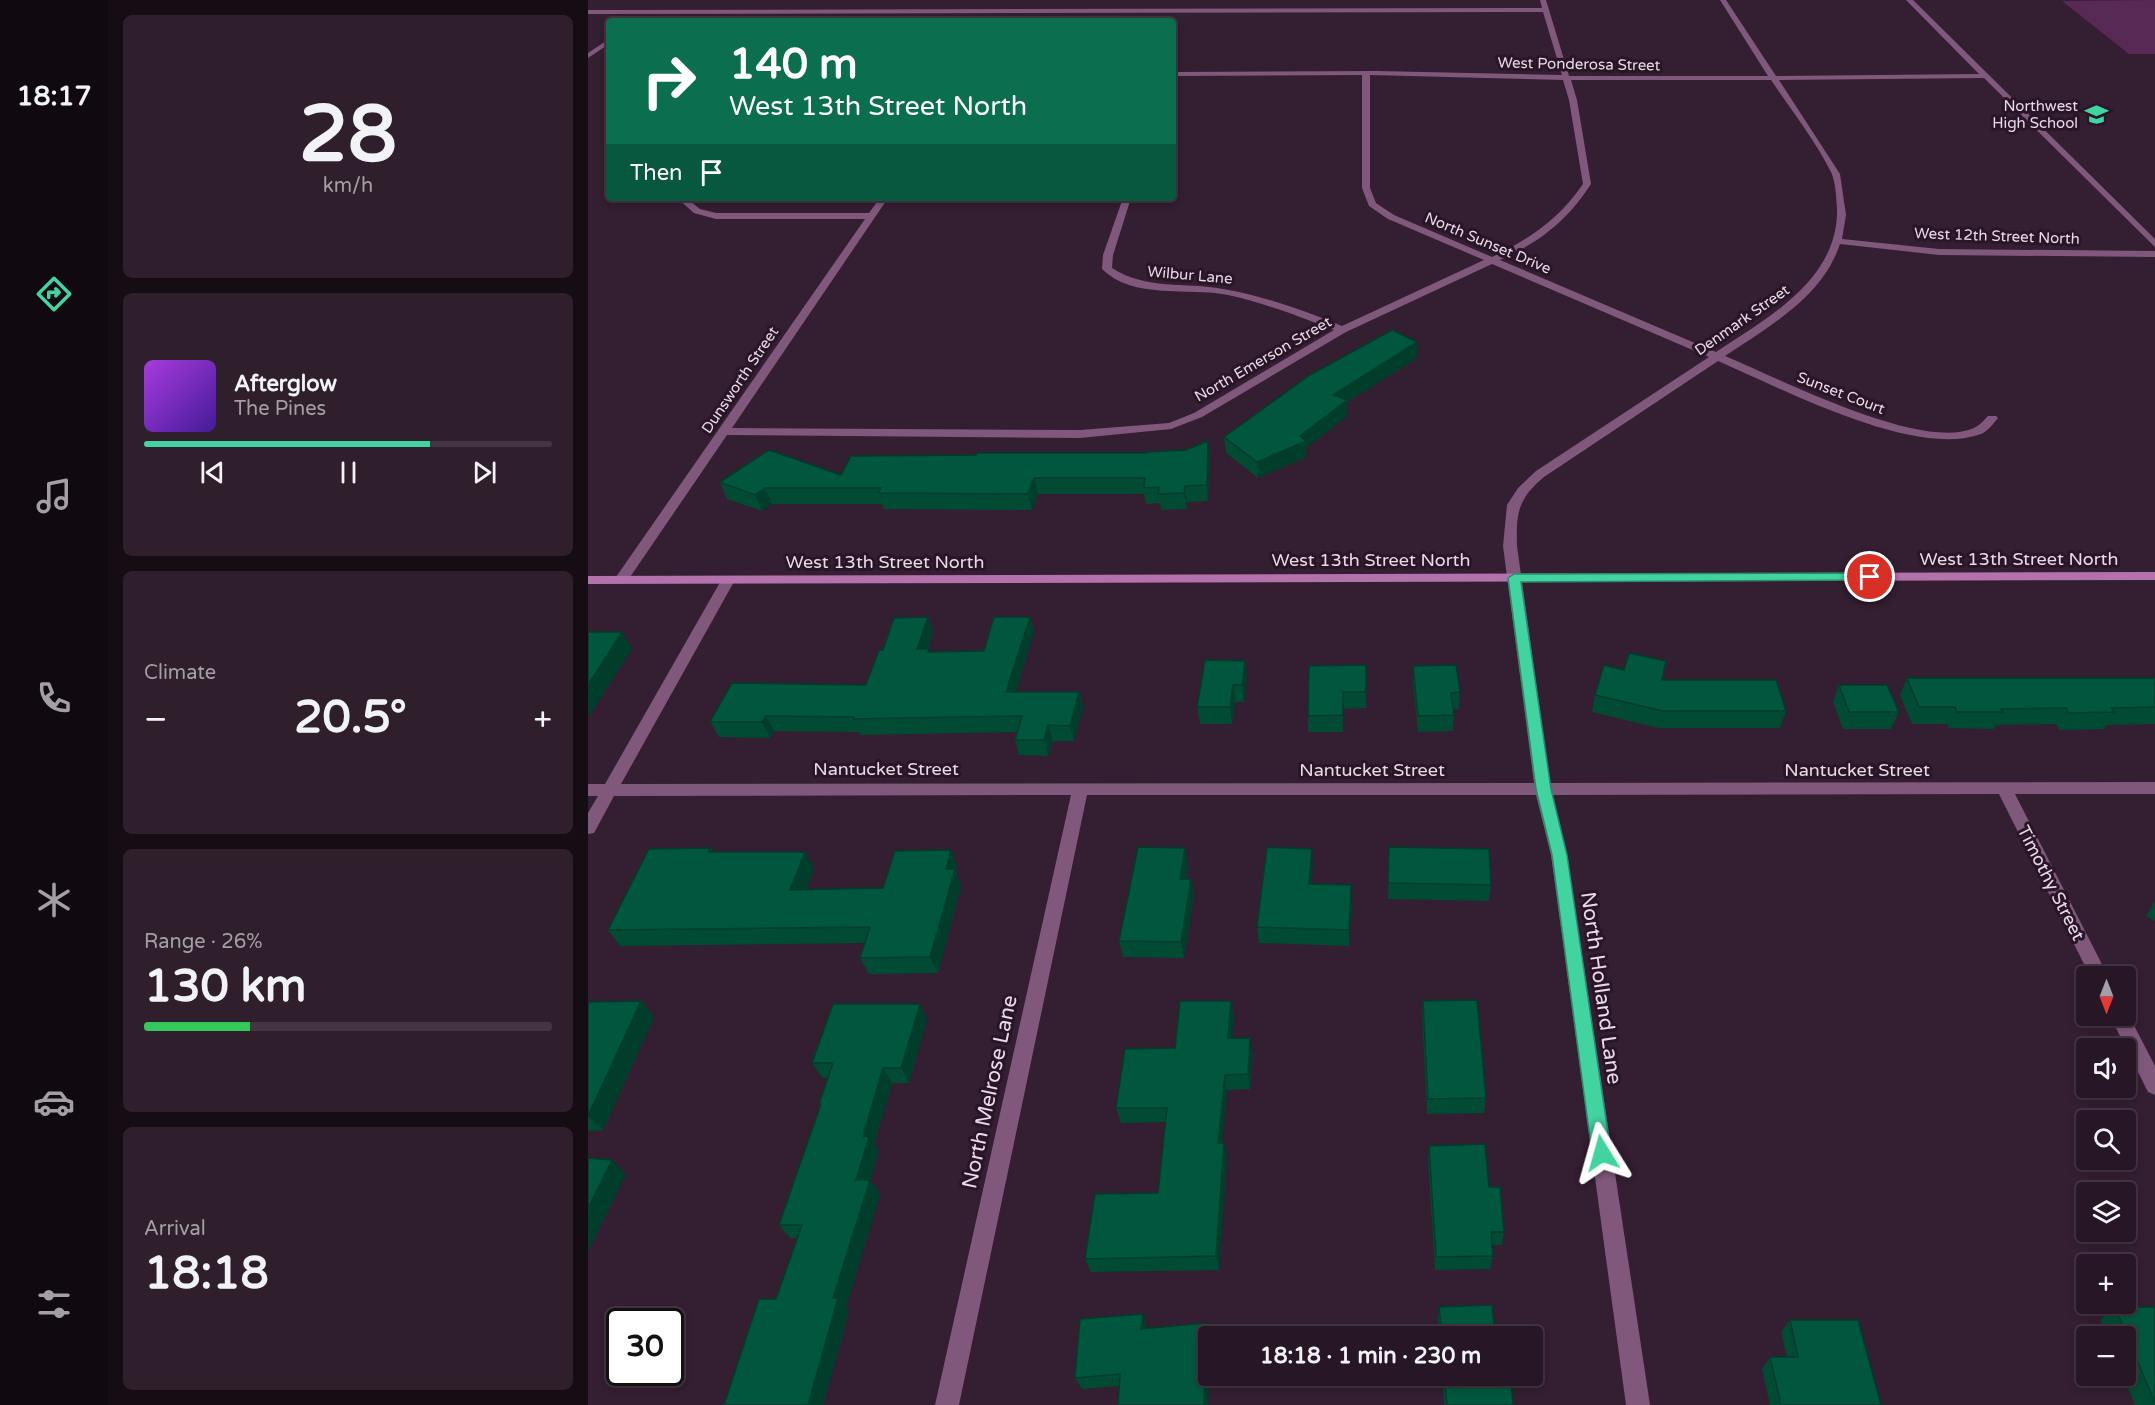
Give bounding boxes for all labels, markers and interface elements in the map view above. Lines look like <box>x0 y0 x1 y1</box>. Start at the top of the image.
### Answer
text: 140 m <box>729 39 858 90</box>
icon: right <box>630 42 708 120</box>
street label: West Ponderosa Street <box>1497 54 1661 74</box>
text: 18:17 <box>17 80 91 113</box>
text: 28 <box>299 88 397 182</box>
text: West 13th Street North <box>729 90 1027 123</box>
place label: Northwest High School <box>1992 97 2078 132</box>
school or university icon: Northwest High School <box>2083 102 2109 128</box>
icon: arrive <box>695 156 728 189</box>
text: Then <box>630 160 683 186</box>
text: km/h <box>323 174 373 198</box>
street label: North Sunset Drive <box>1422 208 1554 278</box>
street label: West 12th Street North <box>1914 224 2080 248</box>
street label: Wilbur Lane <box>1147 262 1233 288</box>
icon: directions <box>33 273 75 315</box>
street label: Denmark Street <box>1691 280 1793 359</box>
street label: North Emerson Street <box>1191 312 1335 406</box>
street label: Dunsworth Street <box>698 323 783 437</box>
street label: Sunset Court <box>1795 368 1888 418</box>
text: Afterglow <box>234 371 337 397</box>
text: The Pines <box>234 397 326 421</box>
icon: previous <box>196 456 229 489</box>
icon: pause <box>332 456 365 489</box>
icon: next <box>468 456 501 489</box>
icon: music <box>33 475 75 517</box>
street label: West 13th Street North <box>1920 548 2118 570</box>
street label: West 13th Street North <box>1272 549 1470 571</box>
street label: West 13th Street North <box>786 551 984 573</box>
pin <box>1844 551 1895 602</box>
icon: arrive <box>1853 560 1886 593</box>
text: Climate <box>144 661 216 685</box>
icon: phone <box>33 677 75 719</box>
text: 20.5° <box>294 691 407 745</box>
text: − <box>144 700 168 739</box>
text: + <box>533 700 552 739</box>
street label: Nantucket Street <box>813 758 959 780</box>
street label: Nantucket Street <box>1299 759 1445 781</box>
street label: Nantucket Street <box>1784 759 1930 781</box>
street label: Timothy Street <box>2013 822 2089 944</box>
icon: climate <box>33 879 75 921</box>
street label: North Holland Lane <box>1575 890 1627 1086</box>
text: Range · 26% <box>144 930 263 954</box>
text: 130 km <box>144 960 306 1014</box>
north arrow <box>2076 966 2136 1026</box>
map controls <box>2076 966 2136 1386</box>
street label: North Melrose Lane <box>957 993 1023 1191</box>
button: sound <box>2076 1038 2136 1098</box>
icon: car <box>33 1081 75 1123</box>
button: search <box>2076 1110 2136 1170</box>
position arrow <box>1570 1121 1634 1185</box>
button: layers <box>2076 1182 2136 1242</box>
text: Arrival <box>144 1217 206 1241</box>
text: 18:18 <box>144 1247 269 1301</box>
button: + <box>2076 1254 2136 1314</box>
icon: filters <box>33 1283 75 1325</box>
speed limit sign: 30 <box>606 1308 684 1386</box>
button: − <box>2076 1326 2136 1386</box>
text: 18:18 · 1 min · 230 m <box>1260 1343 1481 1369</box>

